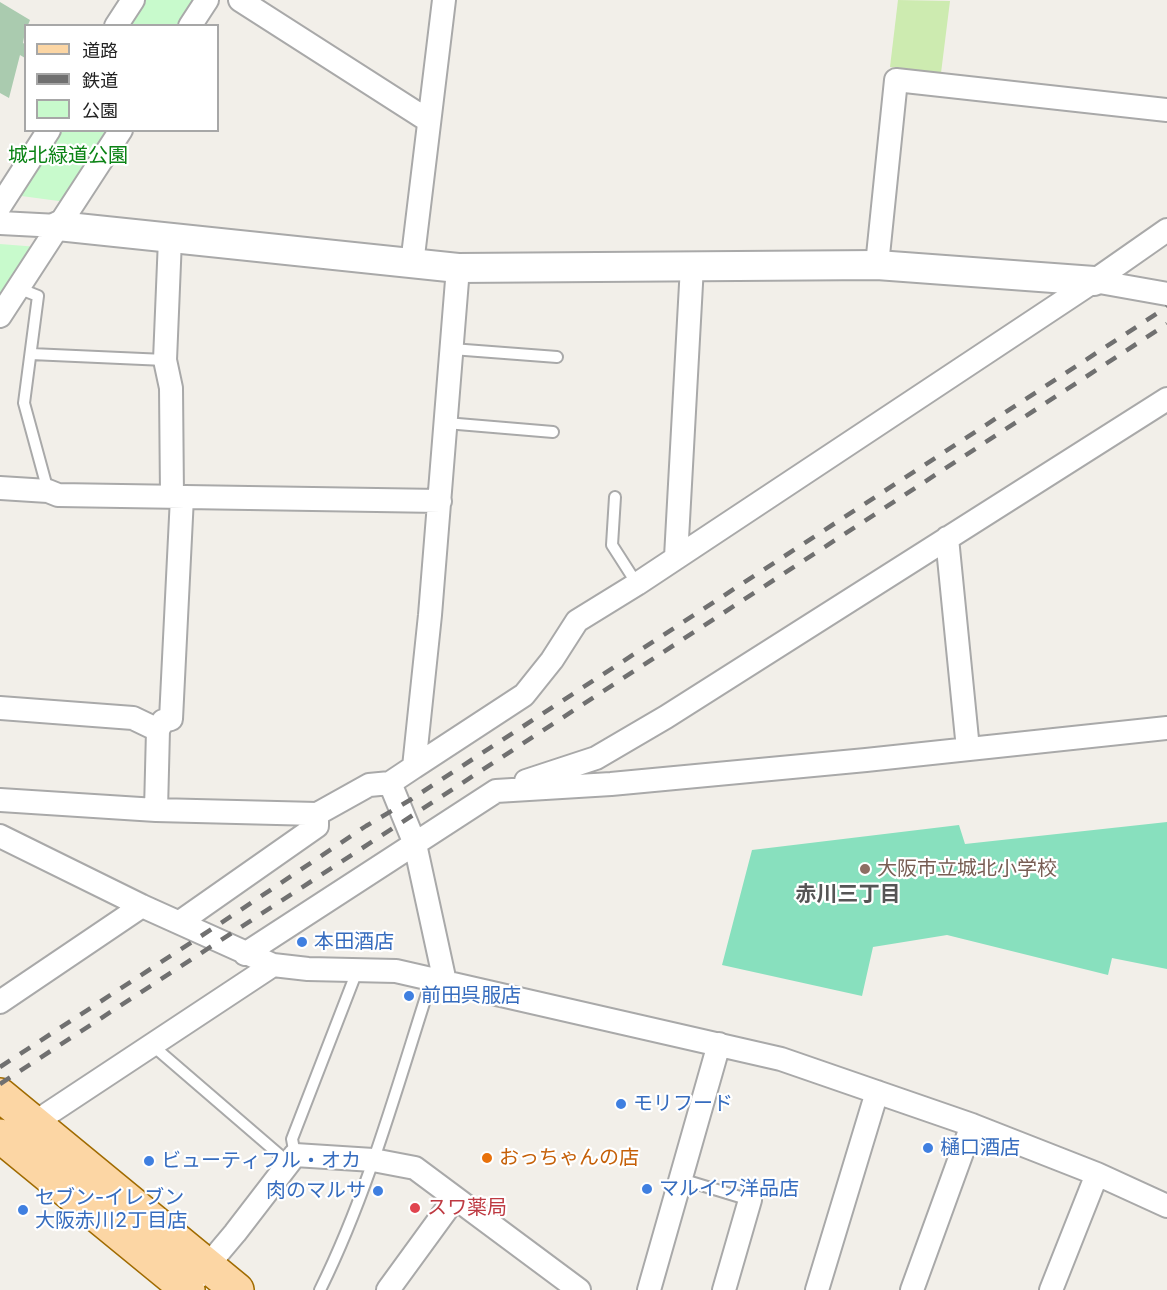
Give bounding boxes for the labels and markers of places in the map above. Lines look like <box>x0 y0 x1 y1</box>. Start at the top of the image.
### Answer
place label: 大阪市立城北小学校 <box>877 857 1057 881</box>
marker: 大阪市立城北小学校 <box>858 862 872 876</box>
place label: 本田酒店 <box>314 930 394 954</box>
marker: 本田酒店 <box>295 935 309 949</box>
place label: 前田呉服店 <box>421 984 521 1008</box>
marker: 前田呉服店 <box>402 989 416 1003</box>
place label: モリフード <box>633 1092 733 1116</box>
marker: モリフード <box>614 1097 628 1111</box>
place label: 樋口酒店 <box>940 1136 1020 1160</box>
marker: 樋口酒店 <box>921 1141 935 1155</box>
place label: おっちゃんの店 <box>499 1146 639 1170</box>
place label: ビューティフル・オカ <box>161 1149 361 1173</box>
marker: おっちゃんの店 <box>480 1151 494 1165</box>
marker: ビューティフル・オカ <box>142 1154 156 1168</box>
place label: マルイワ洋品店 <box>659 1177 799 1201</box>
place label: 肉のマルサ <box>266 1179 366 1203</box>
marker: マルイワ洋品店 <box>640 1182 654 1196</box>
marker: 肉のマルサ <box>371 1184 385 1198</box>
place label: セブン-イレブン 大阪赤川2丁目店 <box>35 1186 187 1233</box>
place label: スワ薬局 <box>427 1196 507 1220</box>
marker: スワ薬局 <box>408 1201 422 1215</box>
marker: セブン-イレブン 大阪赤川2丁目店 <box>16 1203 30 1217</box>

